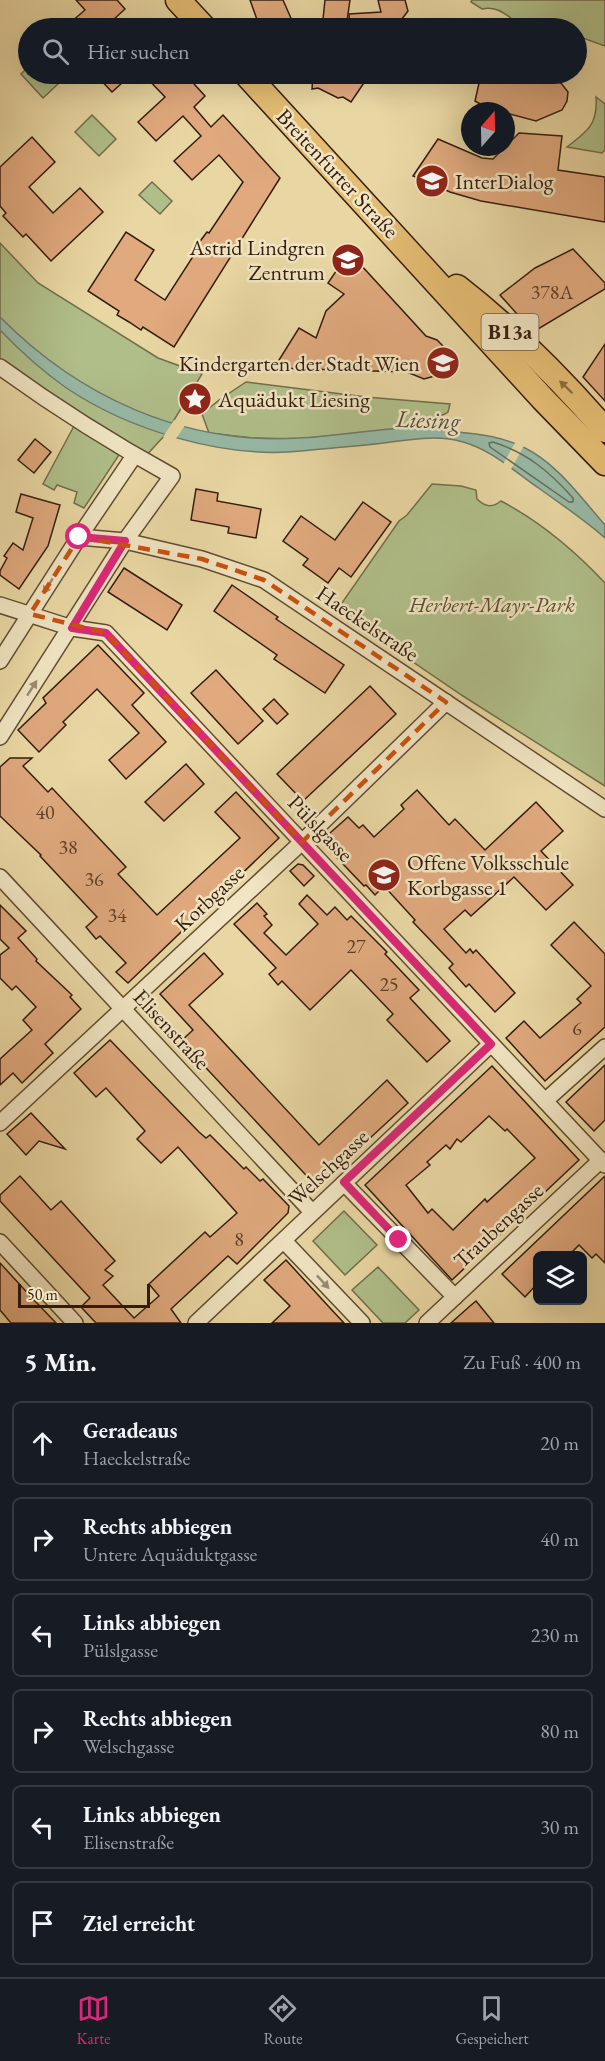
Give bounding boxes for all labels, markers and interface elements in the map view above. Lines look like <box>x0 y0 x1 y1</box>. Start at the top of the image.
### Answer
search box <box>18 18 587 84</box>
icon: search <box>39 35 72 68</box>
text: Hier suchen <box>87 37 190 66</box>
street label: Breitenfurter Straße <box>270 102 406 245</box>
north arrow <box>461 102 515 156</box>
school or university icon: InterDialog <box>414 163 450 199</box>
place label: InterDialog <box>455 167 554 196</box>
place label: Astrid Lindgren Zentrum <box>188 233 325 287</box>
school or university icon: Astrid Lindgren Zentrum <box>330 242 366 278</box>
house number: 378A <box>531 279 573 305</box>
road number: B13a <box>482 314 538 350</box>
school or university icon: Kindergarten der Stadt Wien <box>425 345 461 381</box>
place label: Kindergarten der Stadt Wien <box>179 349 420 378</box>
one-way arrow <box>559 380 573 394</box>
place icon: Aquädukt Liesing <box>177 381 213 417</box>
place label: Aquädukt Liesing <box>217 385 370 414</box>
water label: Liesing <box>394 403 462 436</box>
route start <box>65 523 91 549</box>
one-way arrow <box>43 578 54 594</box>
street label: Haeckelstraße <box>311 578 425 669</box>
park label: Herbert-Mayr-Park <box>408 590 575 619</box>
one-way arrow <box>26 680 37 696</box>
street label: Pülslgasse <box>282 789 360 868</box>
house number: 40 <box>35 799 55 825</box>
house number: 38 <box>58 834 78 860</box>
place label: Offene Volksschule Korbgasse 1 <box>407 848 570 902</box>
school or university icon: Offene Volksschule Korbgasse 1 <box>366 857 402 893</box>
street label: Korbgasse <box>168 858 251 938</box>
house number: 36 <box>84 866 104 892</box>
house number: 34 <box>107 902 127 928</box>
house number: 27 <box>346 933 366 959</box>
house number: 25 <box>379 971 399 997</box>
street label: Elisenstraße <box>127 983 217 1076</box>
house number: 6 <box>572 1015 582 1041</box>
street label: Welschgasse <box>282 1122 375 1212</box>
street label: Traubengasse <box>447 1176 550 1274</box>
house number: 8 <box>234 1226 244 1252</box>
route end <box>385 1226 411 1252</box>
map controls <box>533 1251 587 1305</box>
button: layers <box>533 1251 587 1305</box>
one-way arrow <box>316 1274 330 1289</box>
scale bar <box>18 1281 150 1308</box>
text: 50 m <box>27 1284 58 1305</box>
text: 5 Min. <box>24 1345 97 1379</box>
text: Zu Fuß · 400 m <box>463 1349 581 1375</box>
text: Geradeaus <box>83 1416 177 1445</box>
icon: ahead <box>26 1427 59 1460</box>
text: 20 m <box>540 1430 579 1456</box>
text: Haeckelstraße <box>83 1445 190 1471</box>
text: Rechts abbiegen <box>83 1512 232 1541</box>
icon: right <box>26 1523 59 1556</box>
text: 40 m <box>540 1526 579 1552</box>
text: Untere Aquäduktgasse <box>83 1541 257 1567</box>
text: Links abbiegen <box>83 1608 221 1637</box>
icon: left <box>26 1619 59 1652</box>
text: 230 m <box>531 1622 579 1648</box>
text: Pülslgasse <box>83 1637 158 1663</box>
text: Rechts abbiegen <box>83 1704 232 1733</box>
icon: right <box>26 1715 59 1748</box>
text: 80 m <box>540 1718 579 1744</box>
text: Welschgasse <box>83 1733 174 1759</box>
text: Links abbiegen <box>83 1800 221 1829</box>
icon: left <box>26 1811 59 1844</box>
text: 30 m <box>540 1814 579 1840</box>
text: Elisenstraße <box>83 1829 174 1855</box>
icon: arrive <box>26 1907 59 1940</box>
text: Ziel erreicht <box>83 1909 195 1938</box>
tab: Karte <box>77 1992 110 2049</box>
tab: Route <box>263 1992 302 2049</box>
tab: Gespeichert <box>456 1992 528 2049</box>

